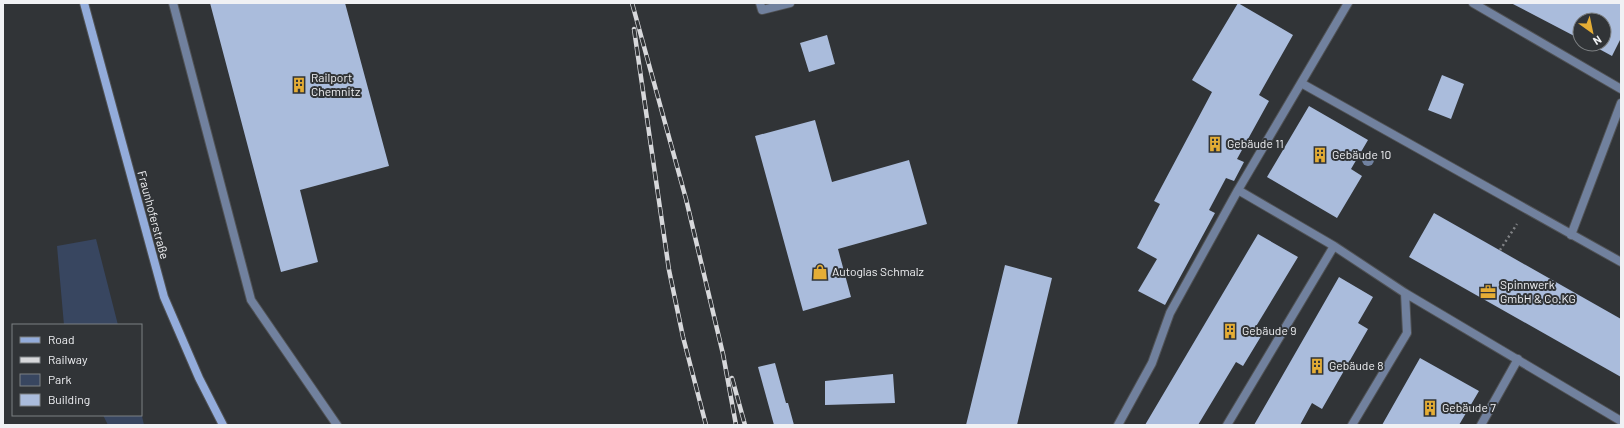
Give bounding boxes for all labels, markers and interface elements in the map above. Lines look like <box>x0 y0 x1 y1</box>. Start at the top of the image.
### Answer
north arrow <box>1572 12 1612 52</box>
text: N <box>1591 33 1604 48</box>
place label: Railport Chemnitz <box>311 70 360 98</box>
building icon: Railport Chemnitz <box>290 76 308 94</box>
building icon: Gebäude 11 <box>1206 135 1224 153</box>
place label: Gebäude 11 <box>1227 136 1284 150</box>
building icon: Gebäude 10 <box>1311 146 1329 164</box>
place label: Gebäude 10 <box>1332 147 1391 161</box>
street label: Fraunhoferstraße <box>135 169 173 261</box>
shop icon: Autoglas Schmalz <box>811 263 829 281</box>
place label: Autoglas Schmalz <box>832 264 924 278</box>
place label: Spinnwerk GmbH & Co.KG <box>1500 277 1576 305</box>
office icon: Spinnwerk GmbH & Co.KG <box>1479 283 1497 301</box>
building icon: Gebäude 9 <box>1221 322 1239 340</box>
place label: Gebäude 9 <box>1242 323 1296 337</box>
legend <box>12 324 142 416</box>
text: Road <box>48 332 75 346</box>
text: Railway <box>48 352 88 366</box>
building icon: Gebäude 8 <box>1308 357 1326 375</box>
place label: Gebäude 8 <box>1329 358 1383 372</box>
text: Park <box>48 372 72 386</box>
text: Building <box>48 392 90 406</box>
building icon: Gebäude 7 <box>1421 399 1439 417</box>
place label: Gebäude 7 <box>1442 400 1496 414</box>

